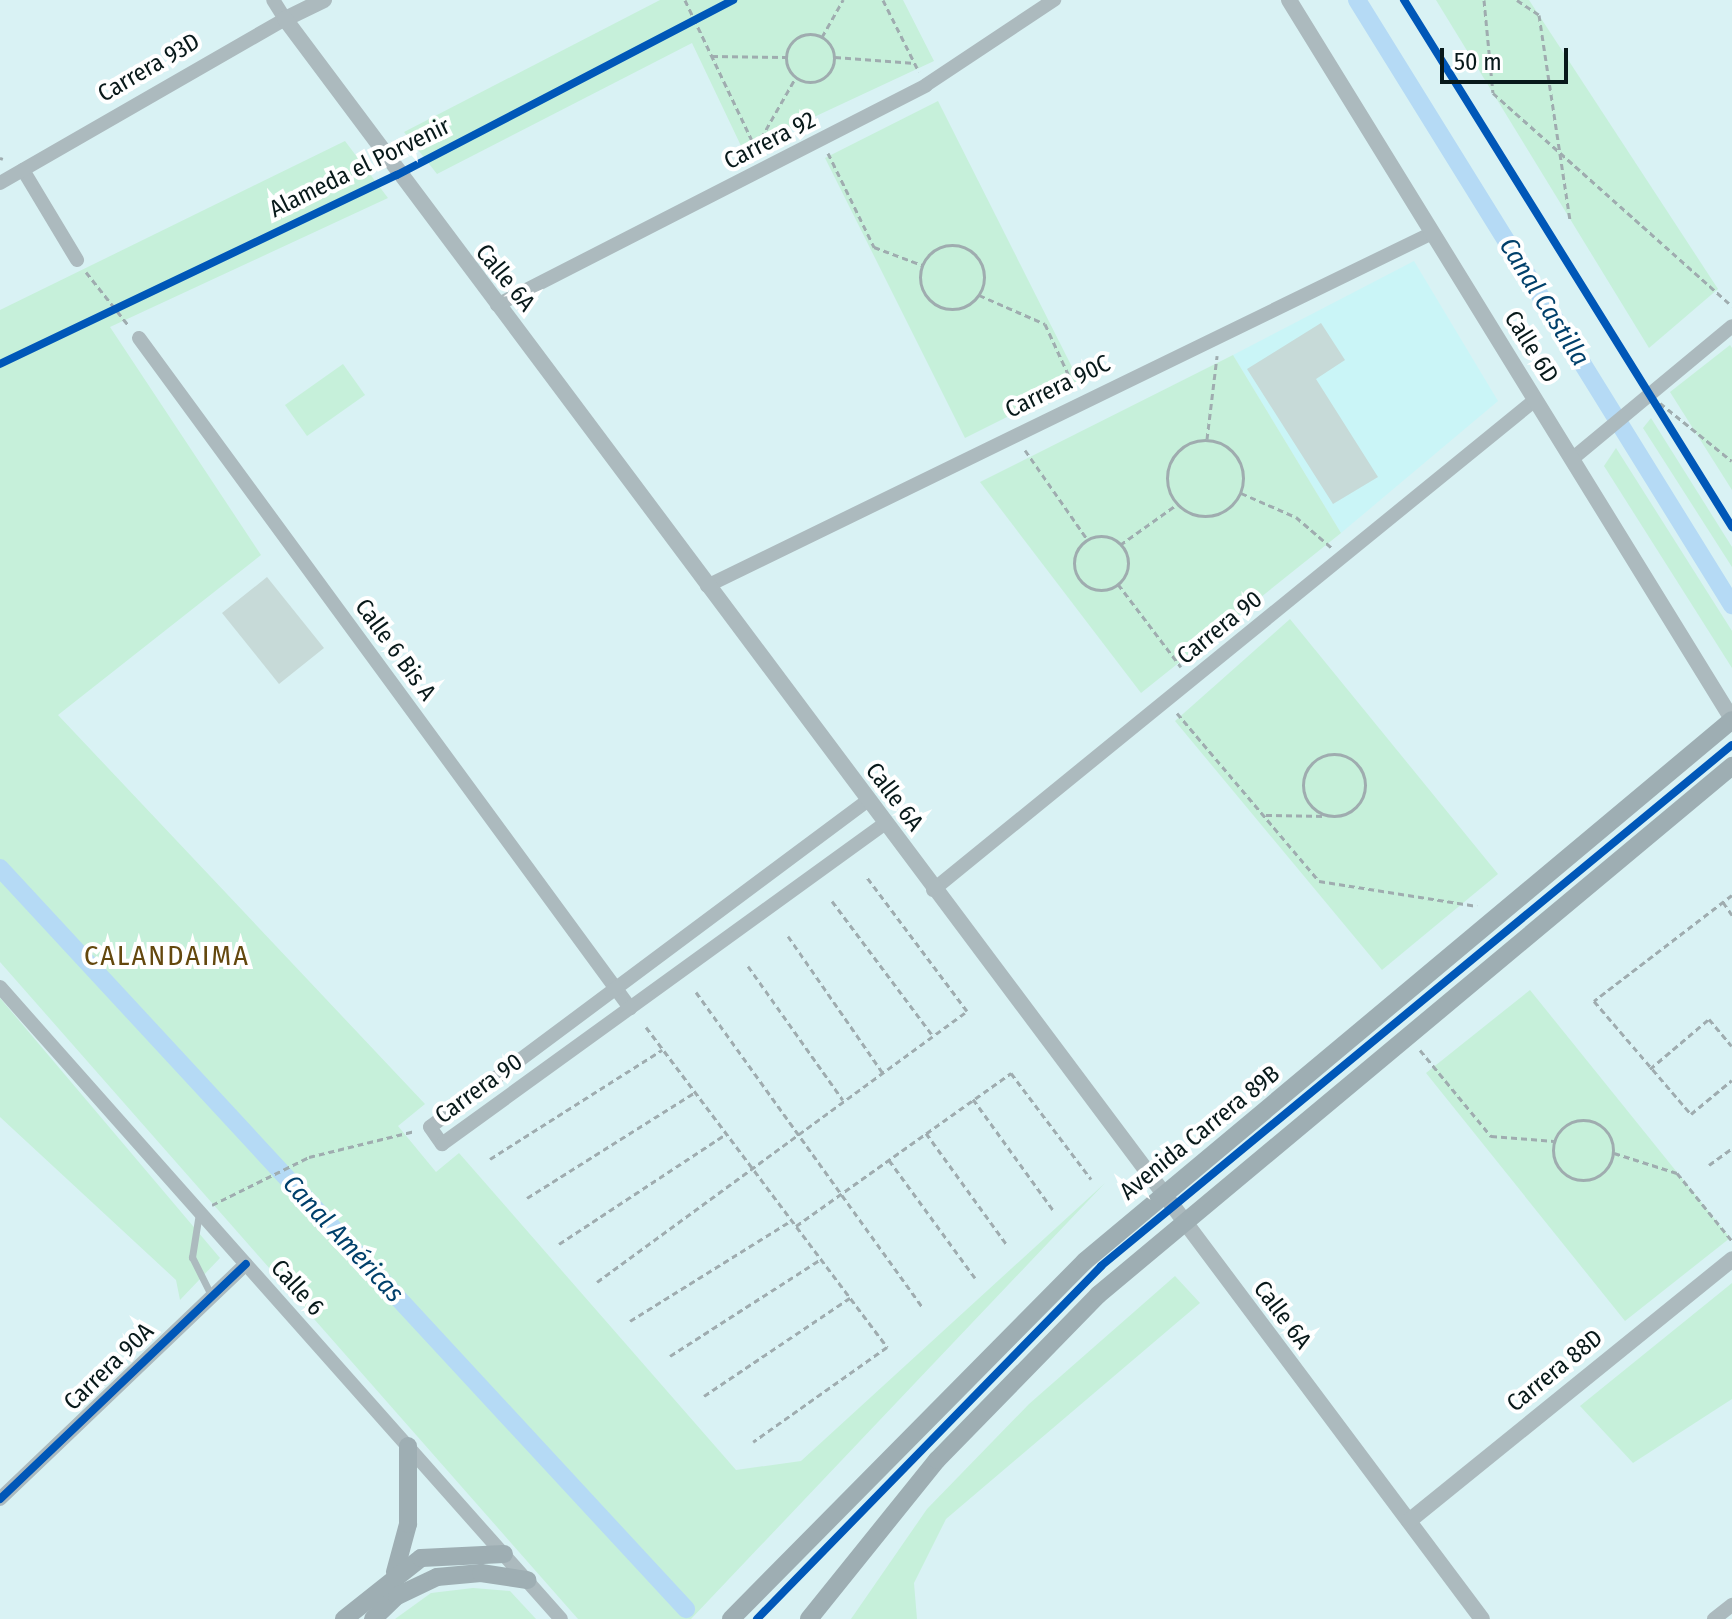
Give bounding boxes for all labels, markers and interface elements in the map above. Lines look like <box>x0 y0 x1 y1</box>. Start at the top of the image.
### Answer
street label: Carrera 93D <box>93 27 205 109</box>
scale bar <box>1444 32 1572 82</box>
text: 50 m <box>1454 48 1502 76</box>
street label: Carrera 92 <box>720 106 820 176</box>
street label: Alameda el Porvenir <box>265 112 455 224</box>
water label: Canal Castilla <box>1492 232 1596 372</box>
street label: Calle 6A <box>469 239 541 317</box>
street label: Calle 6D <box>1498 306 1564 388</box>
street label: Carrera 90C <box>1001 349 1115 425</box>
street label: Carrera 90 <box>1172 585 1268 671</box>
street label: Calle 6 Bis A <box>348 593 442 707</box>
street label: Calle 6A <box>859 757 929 837</box>
district label: CALANDAIMA <box>84 939 250 973</box>
street label: Carrera 90 <box>430 1048 528 1130</box>
street label: Avenida Carrera 89B <box>1114 1060 1286 1206</box>
water label: Canal Américas <box>276 1169 410 1309</box>
street label: Calle 6 <box>264 1254 330 1322</box>
street label: Calle 6A <box>1247 1275 1317 1355</box>
street label: Carrera 90A <box>58 1317 160 1417</box>
street label: Carrera 88D <box>1501 1324 1609 1418</box>

